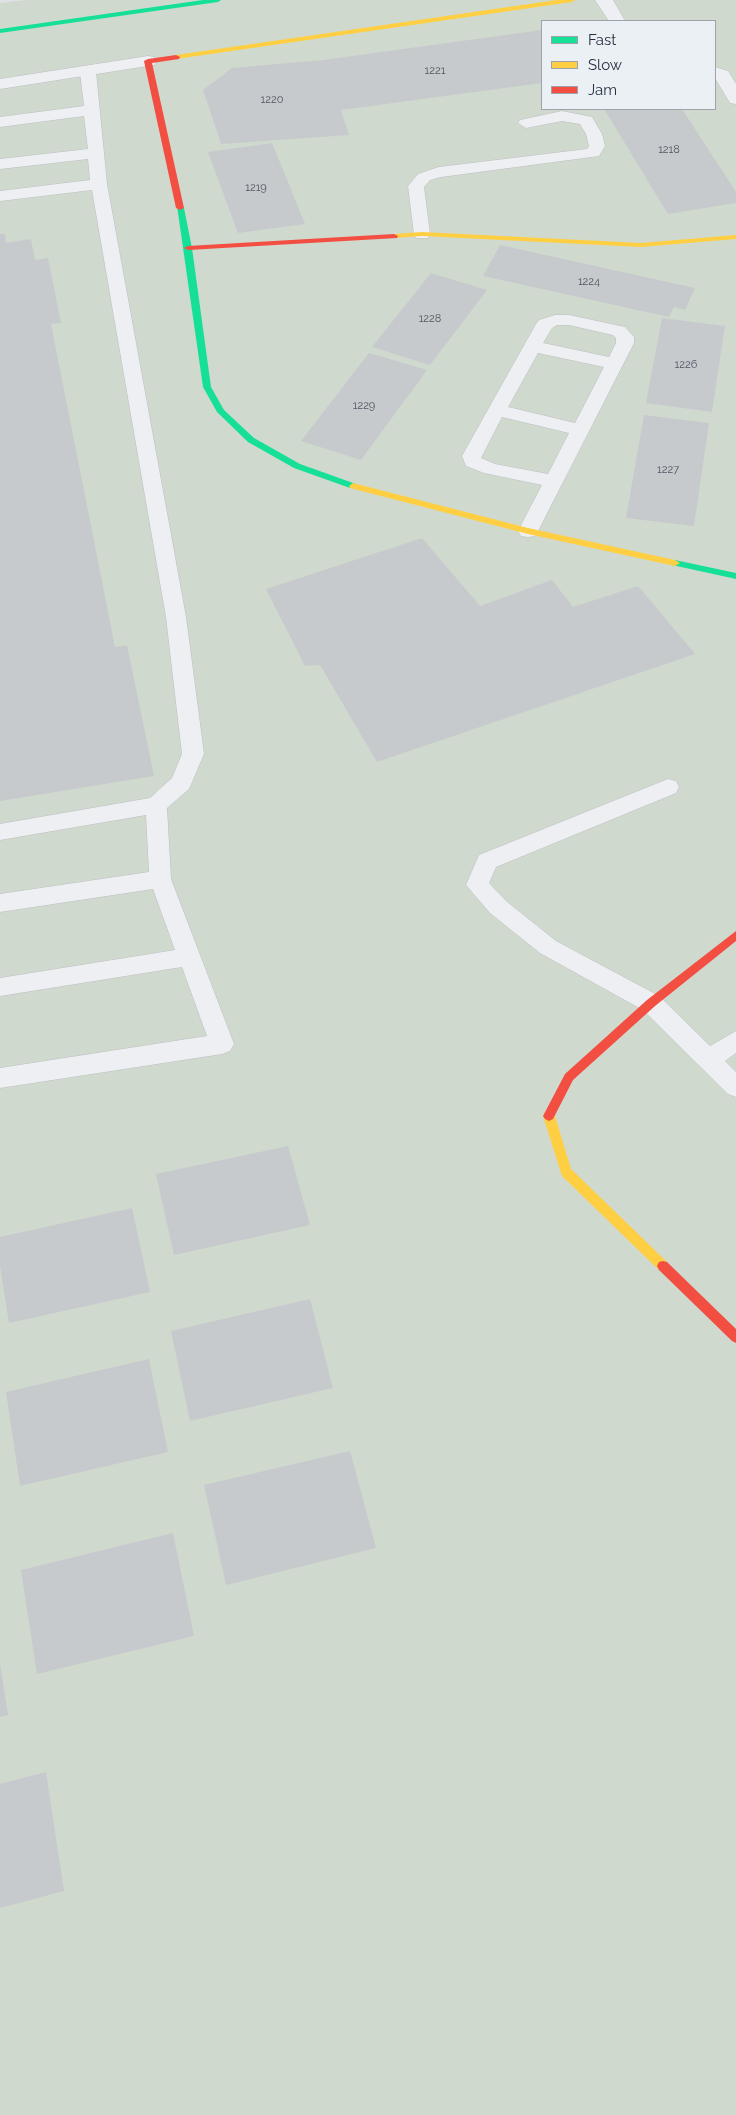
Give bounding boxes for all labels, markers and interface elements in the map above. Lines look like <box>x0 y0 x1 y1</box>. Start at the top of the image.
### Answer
legend <box>541 20 716 110</box>
text: Fast <box>588 31 616 49</box>
text: Slow <box>588 56 622 74</box>
house number: 1221 <box>425 64 445 78</box>
text: Jam <box>588 81 617 99</box>
house number: 1220 <box>261 93 283 107</box>
house number: 1218 <box>658 143 680 157</box>
house number: 1219 <box>245 181 267 195</box>
house number: 1224 <box>578 275 600 289</box>
house number: 1228 <box>419 312 441 326</box>
house number: 1226 <box>675 358 697 372</box>
house number: 1229 <box>353 399 375 413</box>
house number: 1227 <box>657 463 679 477</box>

